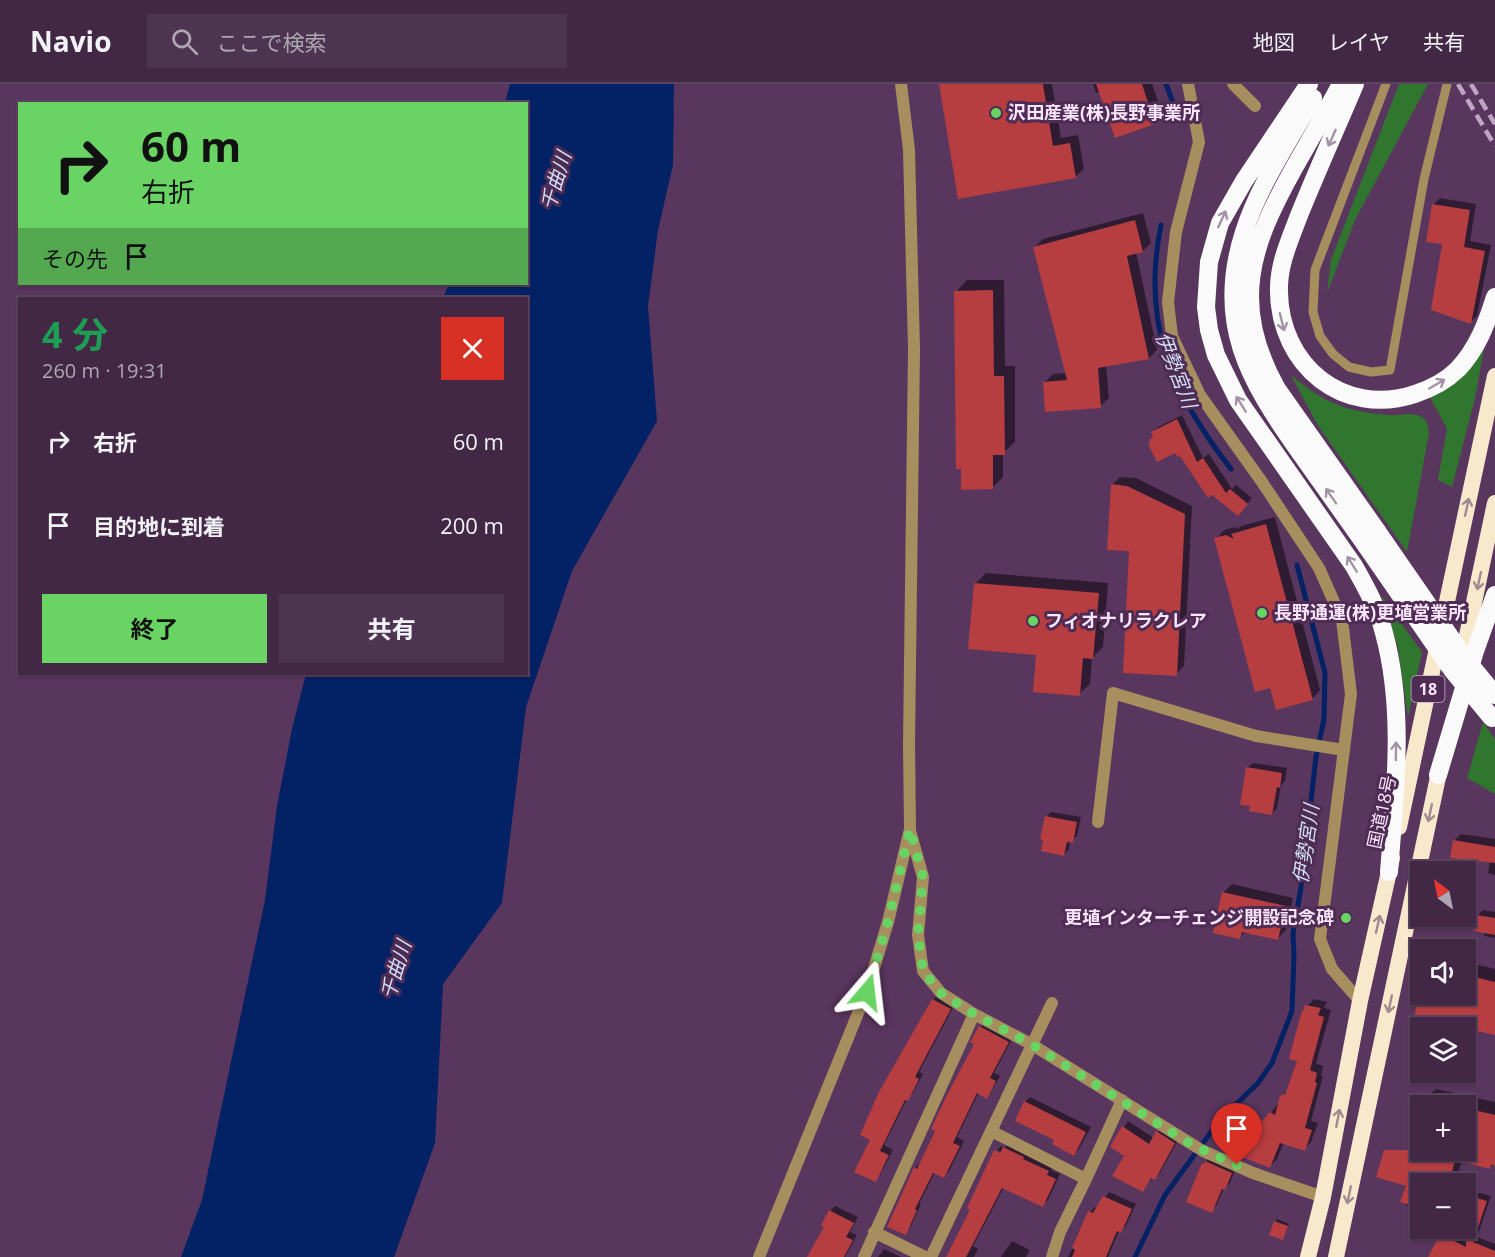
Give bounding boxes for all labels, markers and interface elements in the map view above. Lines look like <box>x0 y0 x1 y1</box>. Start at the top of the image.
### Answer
search box <box>147 14 567 68</box>
text: Navio <box>30 22 111 60</box>
icon: search <box>168 25 201 58</box>
text: ここで検索 <box>216 27 327 57</box>
text: 地図 <box>1253 28 1295 56</box>
text: レイヤ <box>1328 28 1390 56</box>
text: 共有 <box>1423 28 1465 56</box>
place label: 沢田産業(株)長野事業所 <box>1008 100 1200 124</box>
marker: 沢田産業(株)長野事業所 <box>989 106 1003 120</box>
text: 60 m <box>141 117 241 174</box>
icon: right <box>42 126 120 204</box>
one-way arrow <box>1326 128 1337 146</box>
water label: 千曲川 <box>534 146 578 213</box>
text: 右折 <box>141 173 195 210</box>
one-way arrow <box>1217 210 1229 228</box>
icon: arrive <box>120 240 153 273</box>
text: その先 <box>42 243 108 273</box>
text: 4 分 <box>42 310 108 359</box>
one-way arrow <box>1277 312 1289 331</box>
button: close <box>441 317 504 380</box>
water label: 伊勢宮川 <box>1150 328 1204 414</box>
text: 260 m · 19:31 <box>42 357 167 384</box>
one-way arrow <box>1428 377 1445 389</box>
one-way arrow <box>1234 396 1246 413</box>
icon: right <box>42 425 75 458</box>
text: 60 m <box>453 426 504 456</box>
text: 右折 <box>93 427 137 457</box>
one-way arrow <box>1325 489 1337 505</box>
one-way arrow <box>1462 498 1473 517</box>
icon: arrive <box>42 509 75 542</box>
text: 200 m <box>440 510 504 540</box>
text: 目的地に到着 <box>93 511 225 541</box>
one-way arrow <box>1346 556 1358 573</box>
one-way arrow <box>1472 571 1484 590</box>
button: 終了 <box>42 594 267 663</box>
button: 共有 <box>279 594 504 663</box>
place label: 長野通運(株)更埴営業所 <box>1274 600 1466 624</box>
marker: 長野通運(株)更埴営業所 <box>1255 606 1269 620</box>
place label: フィオナリラクレア <box>1045 608 1207 632</box>
marker: フィオナリラクレア <box>1026 614 1040 628</box>
road number: 18 <box>1412 676 1444 702</box>
one-way arrow <box>1390 741 1402 761</box>
street label: 国道18号 <box>1362 773 1401 851</box>
water label: 伊勢宮川 <box>1287 800 1325 885</box>
one-way arrow <box>1424 803 1435 822</box>
north arrow <box>1410 861 1476 927</box>
map controls <box>1410 861 1476 1239</box>
place label: 更埴インターチェンジ開設記念碑 <box>1064 905 1334 929</box>
marker: 更埴インターチェンジ開設記念碑 <box>1339 911 1353 925</box>
one-way arrow <box>1372 914 1384 933</box>
water label: 千曲川 <box>374 935 418 1002</box>
button: sound <box>1410 939 1476 1005</box>
position arrow <box>835 960 899 1024</box>
one-way arrow <box>1383 994 1395 1013</box>
button: layers <box>1410 1017 1476 1083</box>
button: + <box>1410 1095 1476 1161</box>
pin <box>1211 1103 1262 1165</box>
one-way arrow <box>1333 1108 1344 1128</box>
icon: arrive <box>1220 1112 1253 1145</box>
button: − <box>1410 1173 1476 1239</box>
one-way arrow <box>1343 1184 1354 1204</box>

